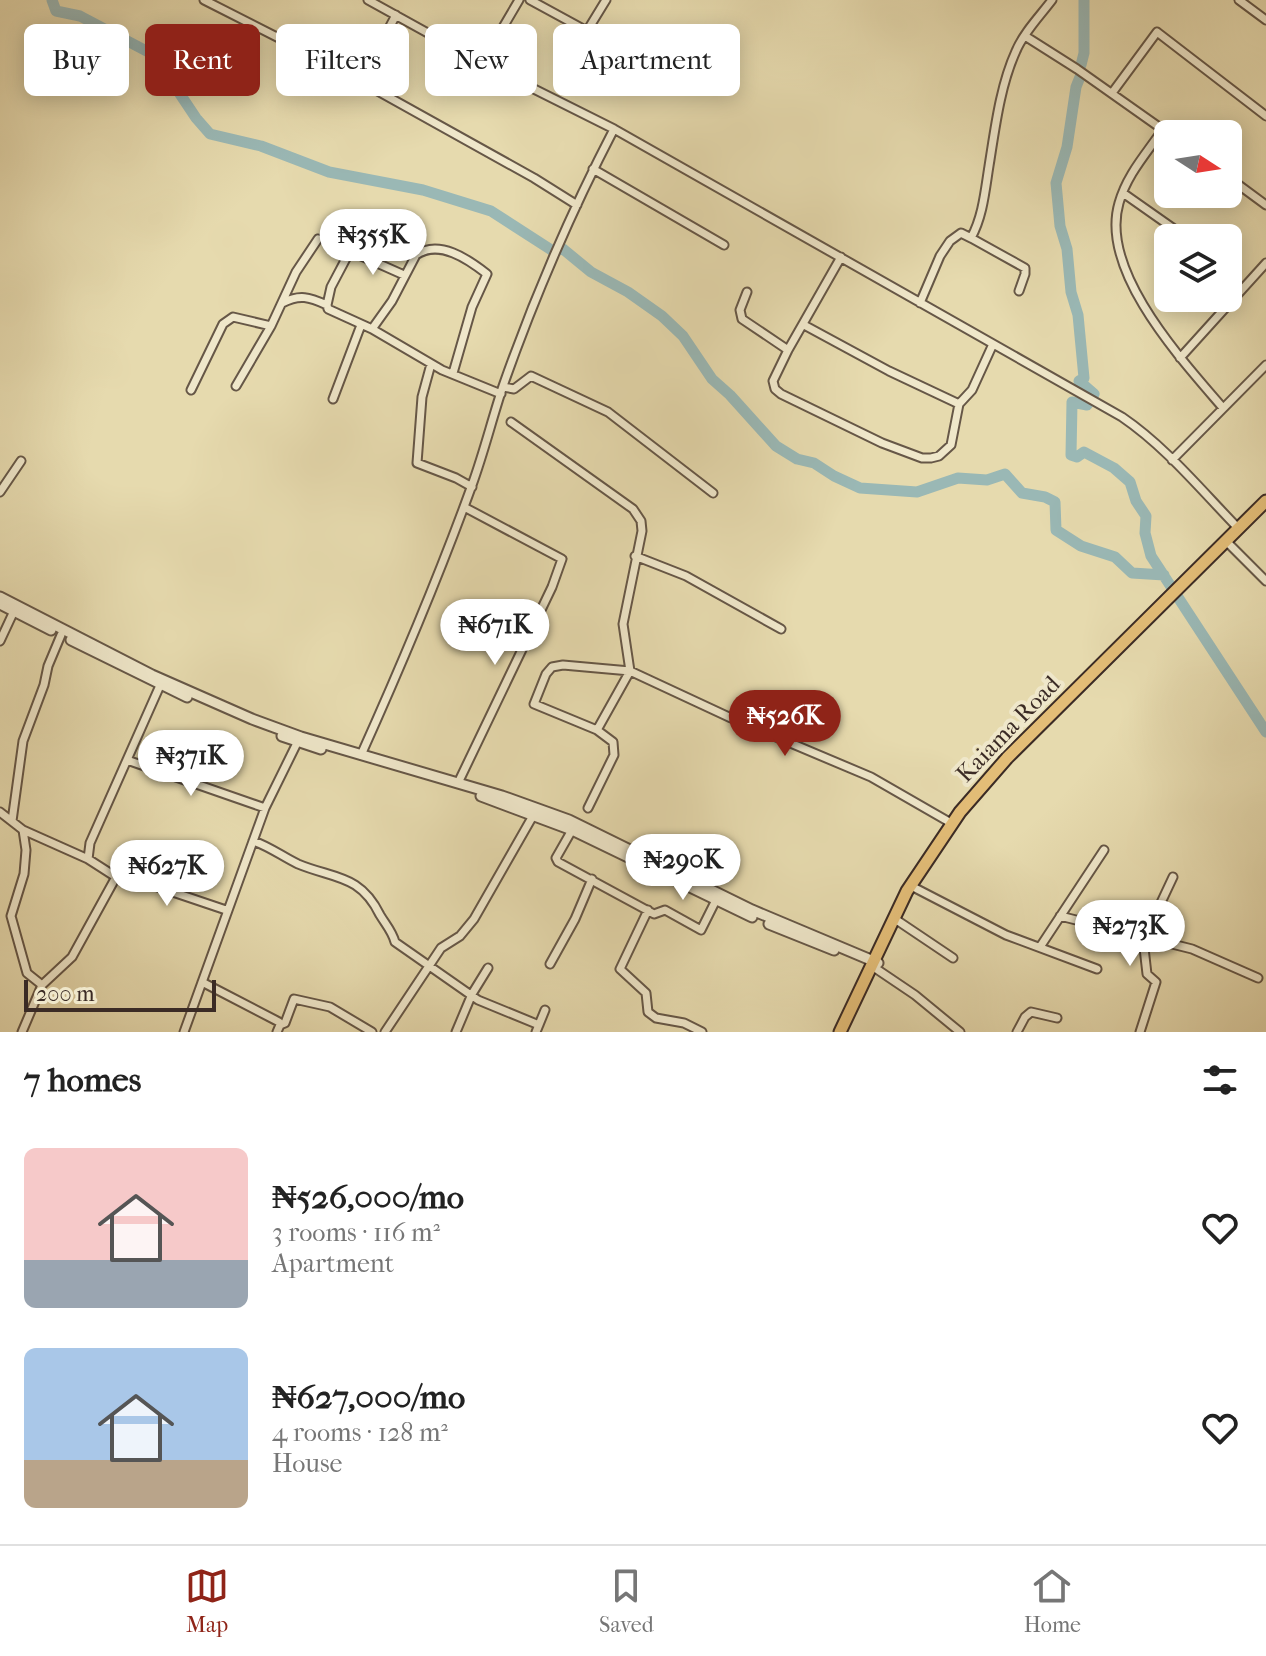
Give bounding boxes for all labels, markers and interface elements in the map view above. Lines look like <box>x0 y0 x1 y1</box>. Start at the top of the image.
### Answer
chip: Buy <box>24 24 129 96</box>
chip: Rent <box>145 24 260 96</box>
chip: Filters <box>276 24 409 96</box>
chip: New <box>425 24 537 96</box>
chip: Apartment <box>553 24 740 96</box>
north arrow <box>1154 120 1242 208</box>
map controls <box>1154 120 1242 312</box>
pin: ₦355K <box>317 209 429 277</box>
text: ₦355K <box>338 219 408 250</box>
button: layers <box>1154 224 1242 312</box>
pin: ₦671K <box>439 599 551 667</box>
text: ₦671K <box>458 609 532 640</box>
street label: Kaiama Road <box>950 669 1066 788</box>
pin: ₦526K <box>729 690 841 758</box>
text: ₦526K <box>747 700 823 731</box>
pin: ₦371K <box>135 730 247 798</box>
text: ₦371K <box>156 740 226 771</box>
pin: ₦290K <box>627 834 739 902</box>
pin: ₦627K <box>111 840 223 908</box>
text: ₦290K <box>643 844 723 875</box>
text: ₦627K <box>128 850 206 881</box>
pin: ₦273K <box>1074 900 1186 968</box>
text: ₦273K <box>1093 910 1167 941</box>
scale bar <box>24 976 216 1012</box>
text: 200 m <box>36 981 95 1007</box>
icon: filters <box>1198 1058 1242 1102</box>
text: 7 homes <box>24 1060 141 1100</box>
text: ₦526,000/mo <box>272 1177 464 1217</box>
icon: home <box>88 1180 184 1276</box>
icon: heart <box>1198 1206 1242 1250</box>
text: 3 rooms · 116 m² <box>272 1217 440 1248</box>
text: Apartment <box>272 1248 394 1279</box>
text: ₦627,000/mo <box>272 1377 465 1417</box>
icon: home <box>88 1380 184 1476</box>
icon: heart <box>1198 1406 1242 1450</box>
text: 4 rooms · 128 m² <box>272 1417 448 1448</box>
text: House <box>272 1448 342 1479</box>
tab: Map <box>185 1564 229 1638</box>
tab: Saved <box>599 1564 654 1638</box>
tab: Home <box>1024 1564 1081 1638</box>

